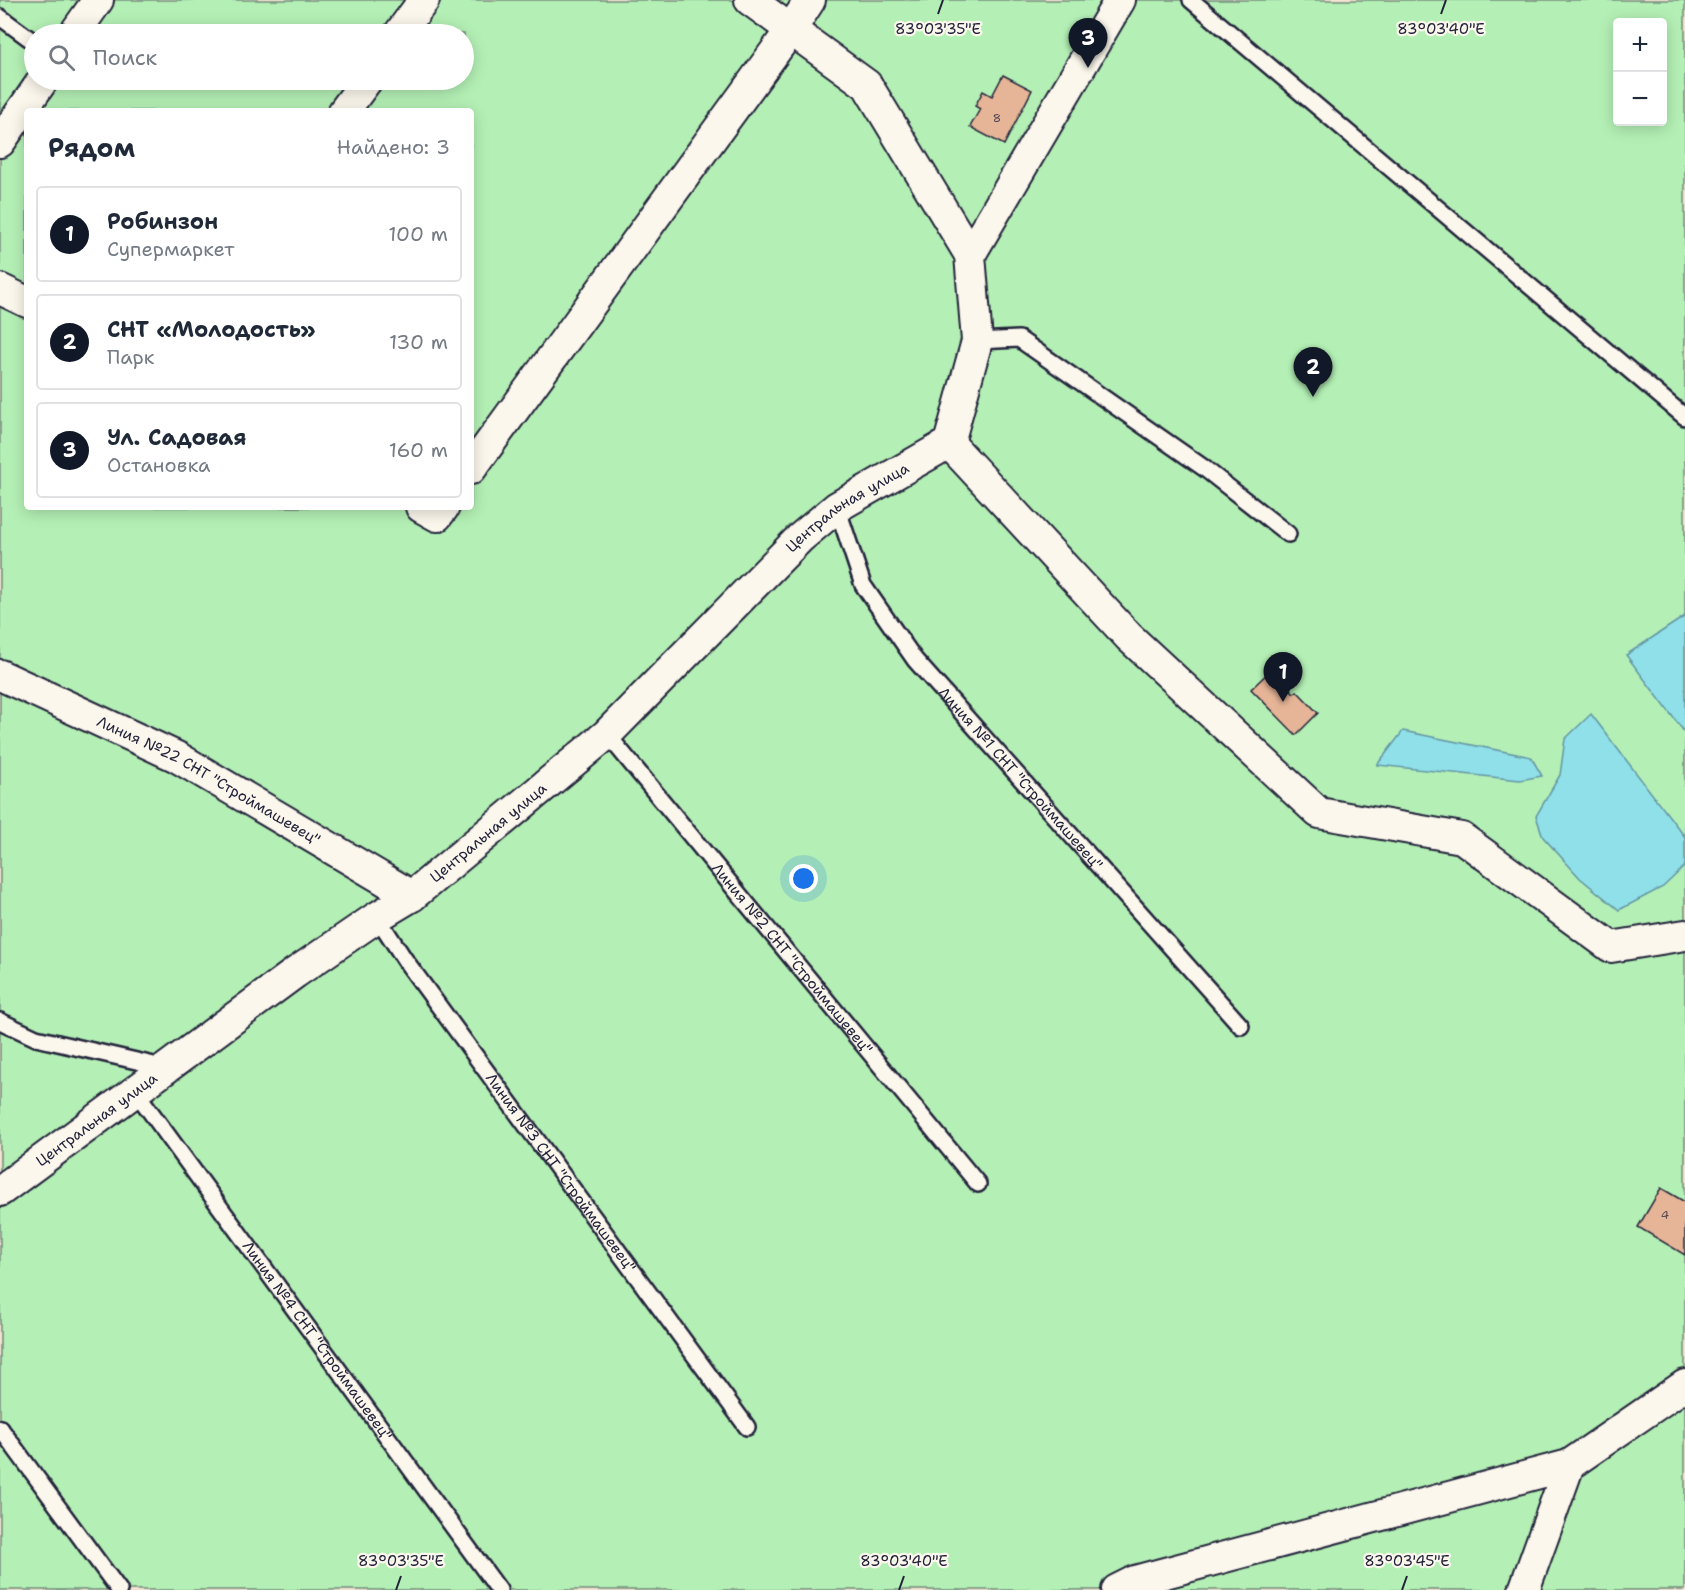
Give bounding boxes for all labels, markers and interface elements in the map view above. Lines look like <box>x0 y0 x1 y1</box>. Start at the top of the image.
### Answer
map controls <box>1613 18 1667 126</box>
button: + <box>1613 18 1667 72</box>
text: 83°03'35"E <box>895 19 981 39</box>
pin: 3 <box>1068 19 1108 68</box>
text: 83°03'40"E <box>1397 19 1485 39</box>
search box <box>24 24 474 90</box>
icon: search <box>45 41 78 74</box>
text: Поиск <box>93 43 157 72</box>
button: − <box>1613 72 1667 126</box>
house number: 8 <box>993 110 1001 126</box>
text: Рядом <box>48 130 135 165</box>
text: Найдено: 3 <box>337 134 450 160</box>
text: Робинзон <box>107 207 218 236</box>
text: 1 <box>65 221 74 247</box>
text: 100 m <box>388 221 448 247</box>
text: Супермаркет <box>107 236 234 262</box>
text: СНТ «Молодость» <box>107 315 316 344</box>
text: 2 <box>63 329 77 355</box>
text: 130 m <box>389 329 448 355</box>
text: Парк <box>107 344 154 370</box>
pin: 2 <box>1294 348 1332 397</box>
text: Ул. Садовая <box>107 423 246 452</box>
text: 3 <box>63 437 77 463</box>
text: 160 m <box>389 437 448 463</box>
text: Остановка <box>107 452 211 478</box>
street label: Центральная улица <box>781 458 913 557</box>
pin: 1 <box>1264 652 1302 702</box>
street label: Линия №1 СНТ "Строймашевец" <box>934 683 1107 874</box>
street label: Линия №22 СНТ "Строймашевец" <box>94 711 324 850</box>
street label: Центральная улица <box>426 778 551 887</box>
street label: Линия №2 СНТ "Строймашевец" <box>707 859 877 1058</box>
your location <box>789 864 818 893</box>
street label: Центральная улица <box>32 1068 162 1171</box>
street label: Линия №3 СНТ "Строймашевец" <box>481 1069 640 1276</box>
house number: 4 <box>1661 1207 1669 1223</box>
street label: Линия №4 СНТ "Строймашевец" <box>238 1237 397 1445</box>
text: 83°03'35"E <box>358 1551 444 1571</box>
text: 83°03'40"E <box>860 1551 948 1571</box>
text: 83°03'45"E <box>1364 1551 1450 1571</box>

